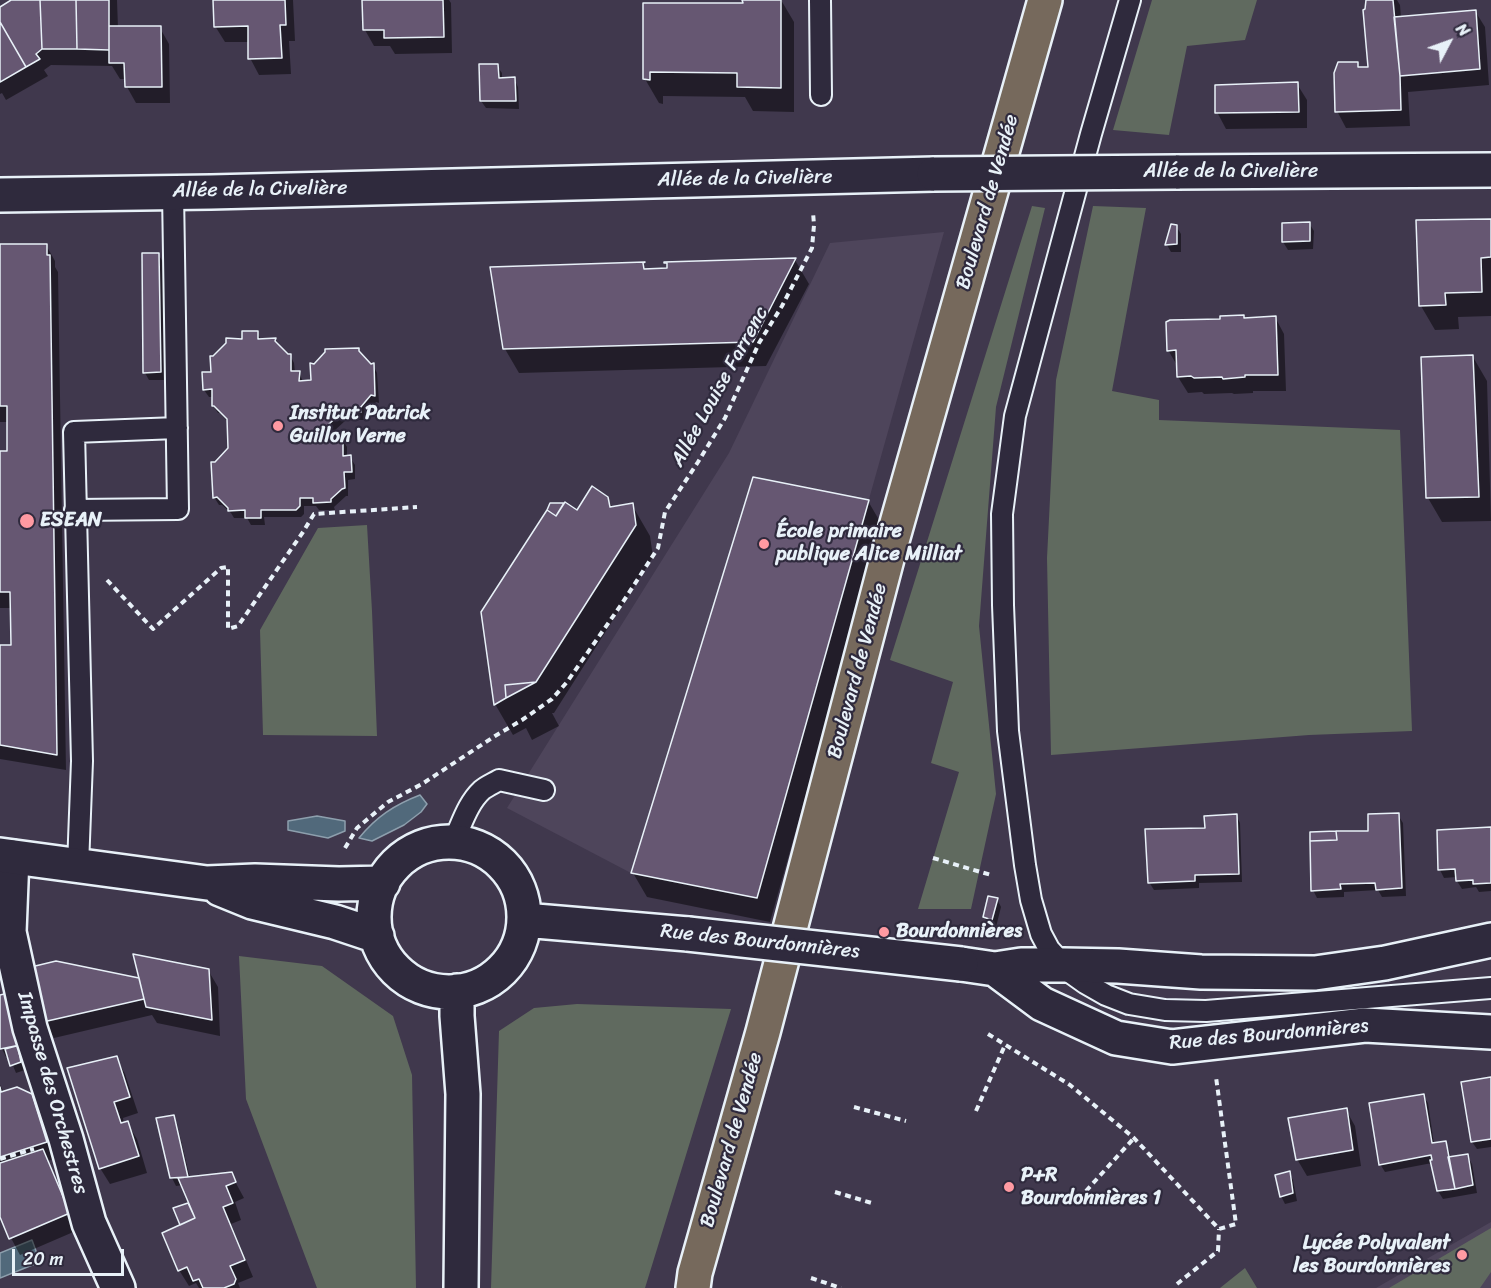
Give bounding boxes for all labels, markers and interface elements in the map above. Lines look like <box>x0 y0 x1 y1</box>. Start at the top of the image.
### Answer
north arrow <box>1419 12 1479 72</box>
text: N <box>1448 16 1478 44</box>
street label: Boulevard de Vendée <box>952 112 1024 292</box>
street label: Allée de la Civelière <box>1144 160 1318 184</box>
street label: Allée de la Civelière <box>657 165 833 193</box>
street label: Allée de la Civelière <box>172 176 348 204</box>
street label: Allée Louise Farrenc <box>666 303 774 471</box>
place label: Institut Patrick Guillon Verne <box>290 402 430 449</box>
marker: Institut Patrick Guillon Verne <box>271 419 285 433</box>
place label: ESEAN <box>40 509 102 533</box>
marker: ESEAN <box>18 512 36 530</box>
place label: École primaire publique Alice Milliat <box>776 520 962 567</box>
marker: École primaire publique Alice Milliat <box>757 537 771 551</box>
street label: Boulevard de Vendée <box>823 581 893 761</box>
street label: Rue des Bourdonnières <box>659 920 861 964</box>
place label: Bourdonnières <box>896 920 1022 944</box>
marker: Bourdonnières <box>877 925 891 939</box>
street label: Impasse des Orchestres <box>12 989 92 1197</box>
street label: Rue des Bourdonnières <box>1168 1014 1370 1056</box>
street label: Boulevard de Vendée <box>696 1050 768 1230</box>
place label: P+R Bourdonnières 1 <box>1021 1164 1161 1211</box>
marker: P+R Bourdonnières 1 <box>1002 1180 1016 1194</box>
place label: Lycée Polyvalent les Bourdonnières <box>1293 1232 1450 1279</box>
scale bar <box>15 1237 128 1275</box>
text: 20 m <box>23 1243 63 1275</box>
marker: Lycée Polyvalent les Bourdonnières <box>1455 1248 1469 1262</box>

